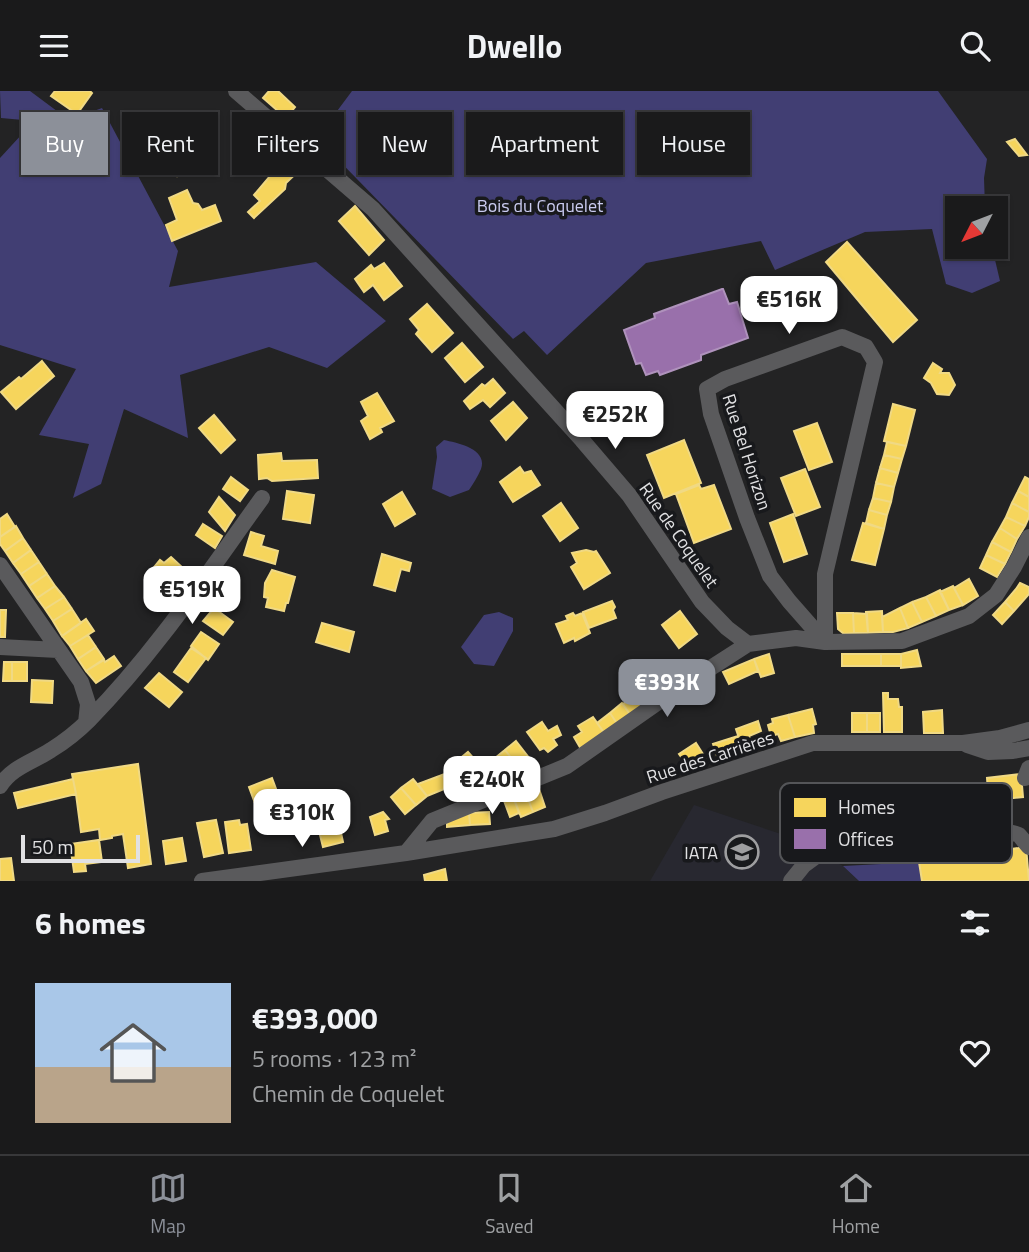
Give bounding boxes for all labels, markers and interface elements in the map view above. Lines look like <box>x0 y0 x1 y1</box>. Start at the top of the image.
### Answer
text: Dwello <box>467 22 562 70</box>
icon: menu <box>35 27 73 65</box>
icon: search <box>956 27 994 65</box>
chip: Buy <box>21 112 108 175</box>
chip: Rent <box>122 112 218 175</box>
chip: Filters <box>232 112 344 175</box>
chip: New <box>358 112 452 175</box>
chip: Apartment <box>466 112 623 175</box>
chip: House <box>637 112 750 175</box>
park label: Bois du Coquelet <box>477 192 604 219</box>
north arrow <box>945 196 1008 259</box>
map controls <box>945 196 1008 259</box>
pin: €516K <box>740 277 838 336</box>
text: €516K <box>756 281 822 316</box>
street label: Rue Bel Horizon <box>715 390 779 514</box>
pin: €252K <box>566 391 664 451</box>
text: €252K <box>582 396 648 431</box>
street label: Rue de Coquelet <box>633 477 726 594</box>
pin: €519K <box>143 567 241 626</box>
text: €519K <box>159 571 225 606</box>
pin: €393K <box>618 659 716 719</box>
text: €393K <box>634 664 700 699</box>
street label: Rue des Carrières <box>643 724 777 790</box>
pin: €240K <box>443 757 541 816</box>
text: €240K <box>459 761 525 796</box>
legend <box>780 783 1012 863</box>
pin: €310K <box>253 789 351 849</box>
text: Homes <box>838 792 895 821</box>
text: €310K <box>269 794 335 829</box>
text: Offices <box>838 824 894 853</box>
scale bar <box>21 832 140 864</box>
text: 50 m <box>32 832 73 861</box>
school or university icon: IATA <box>723 833 761 871</box>
place label: IATA <box>684 839 718 866</box>
text: 6 homes <box>35 900 146 946</box>
icon: filters <box>956 904 994 942</box>
text: €393,000 <box>252 995 378 1041</box>
icon: home <box>91 1011 175 1095</box>
icon: heart <box>956 1034 994 1072</box>
text: 5 rooms · 123 m² <box>252 1041 416 1076</box>
text: Chemin de Coquelet <box>252 1076 444 1111</box>
tab: Map <box>149 1169 187 1240</box>
tab: Saved <box>485 1169 534 1240</box>
tab: Home <box>832 1169 880 1240</box>

